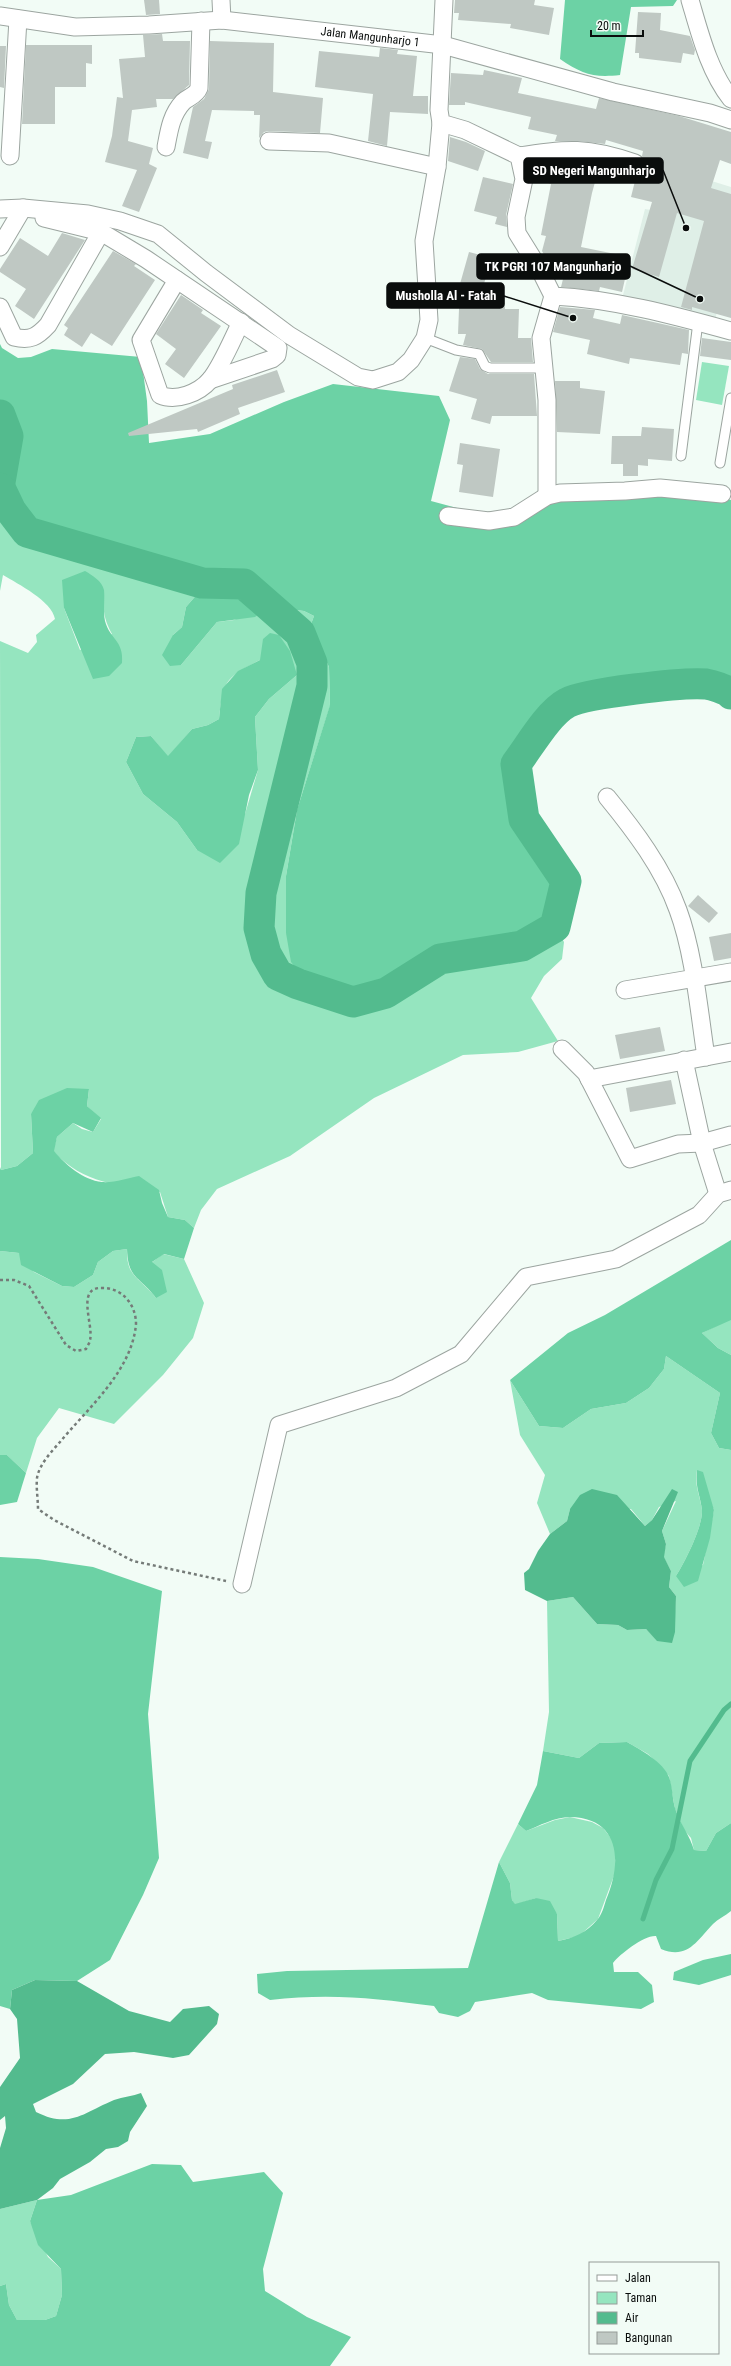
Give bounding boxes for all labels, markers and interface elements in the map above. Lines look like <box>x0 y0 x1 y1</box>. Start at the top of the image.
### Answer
scale bar <box>591 12 643 38</box>
text: 20 m <box>597 19 621 33</box>
street label: Jalan Mangunharjo 1 <box>320 24 420 49</box>
callout: SD Negeri Mangunharjo <box>524 158 663 183</box>
text: SD Negeri Mangunharjo <box>532 163 656 178</box>
callout: TK PGRI 107 Mangunharjo <box>477 254 630 279</box>
text: TK PGRI 107 Mangunharjo <box>485 259 622 274</box>
callout: Musholla Al - Fatah <box>387 283 504 308</box>
text: Musholla Al - Fatah <box>395 288 497 303</box>
legend <box>589 2262 719 2354</box>
text: Jalan <box>625 2271 651 2285</box>
text: Taman <box>625 2291 657 2305</box>
text: Air <box>625 2311 639 2325</box>
text: Bangunan <box>625 2331 672 2345</box>

